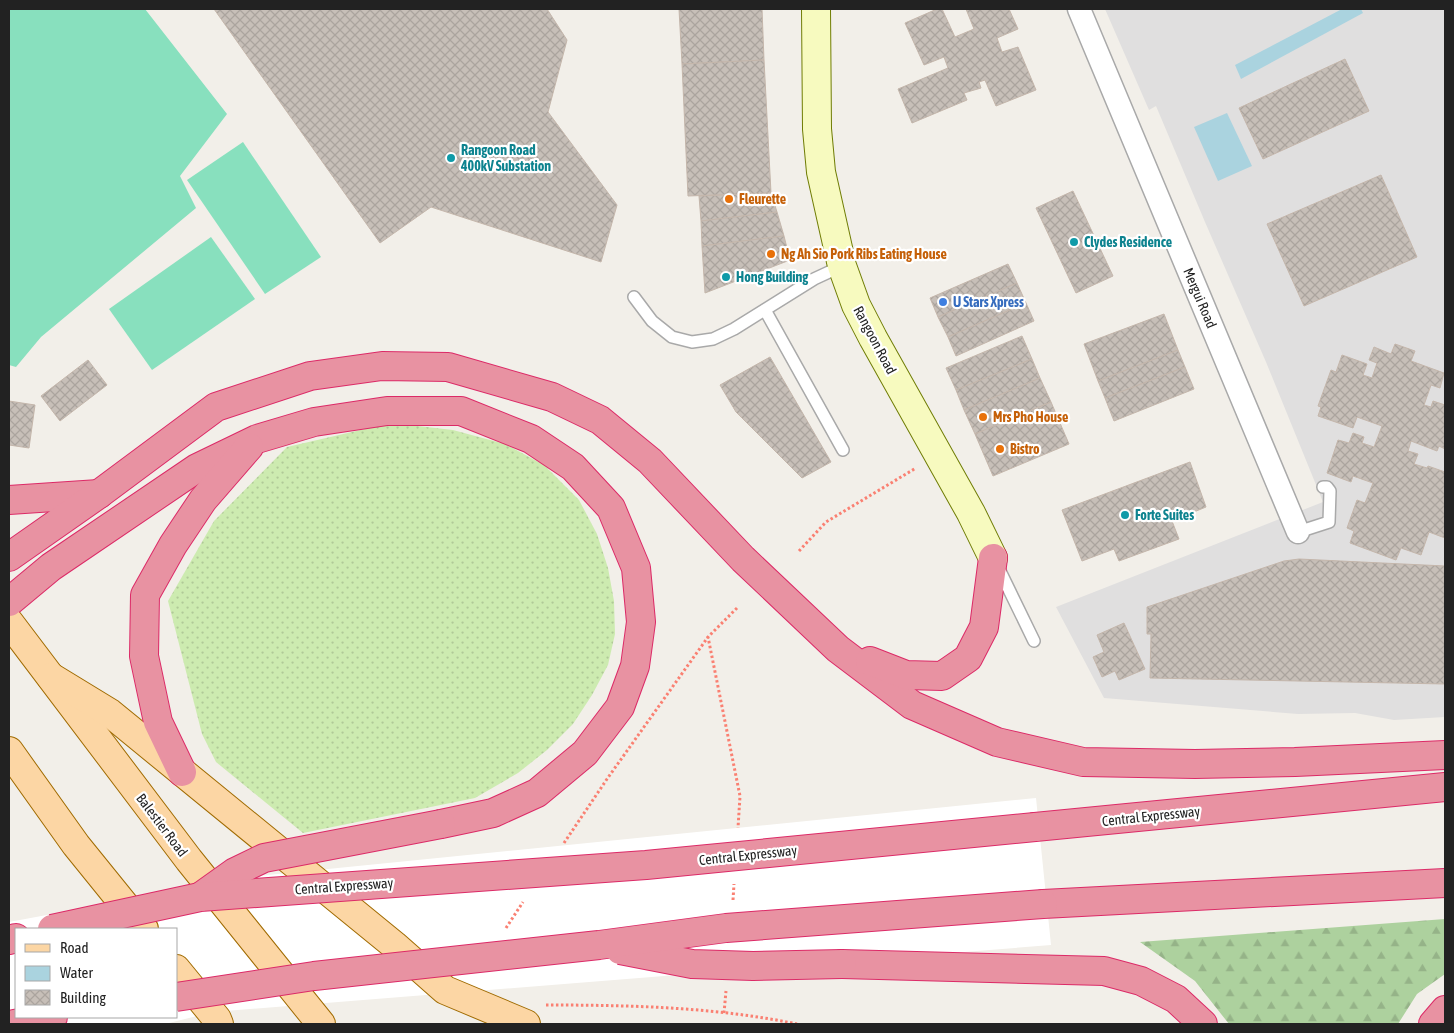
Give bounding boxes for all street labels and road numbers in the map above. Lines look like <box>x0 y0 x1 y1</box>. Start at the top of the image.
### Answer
street label: Mergui Road <box>1180 265 1220 331</box>
street label: Rangoon Road <box>850 303 900 377</box>
street label: Balestier Road <box>133 790 191 860</box>
street label: Central Expressway <box>1101 803 1201 829</box>
street label: Central Expressway <box>698 842 798 868</box>
street label: Central Expressway <box>294 875 394 897</box>

